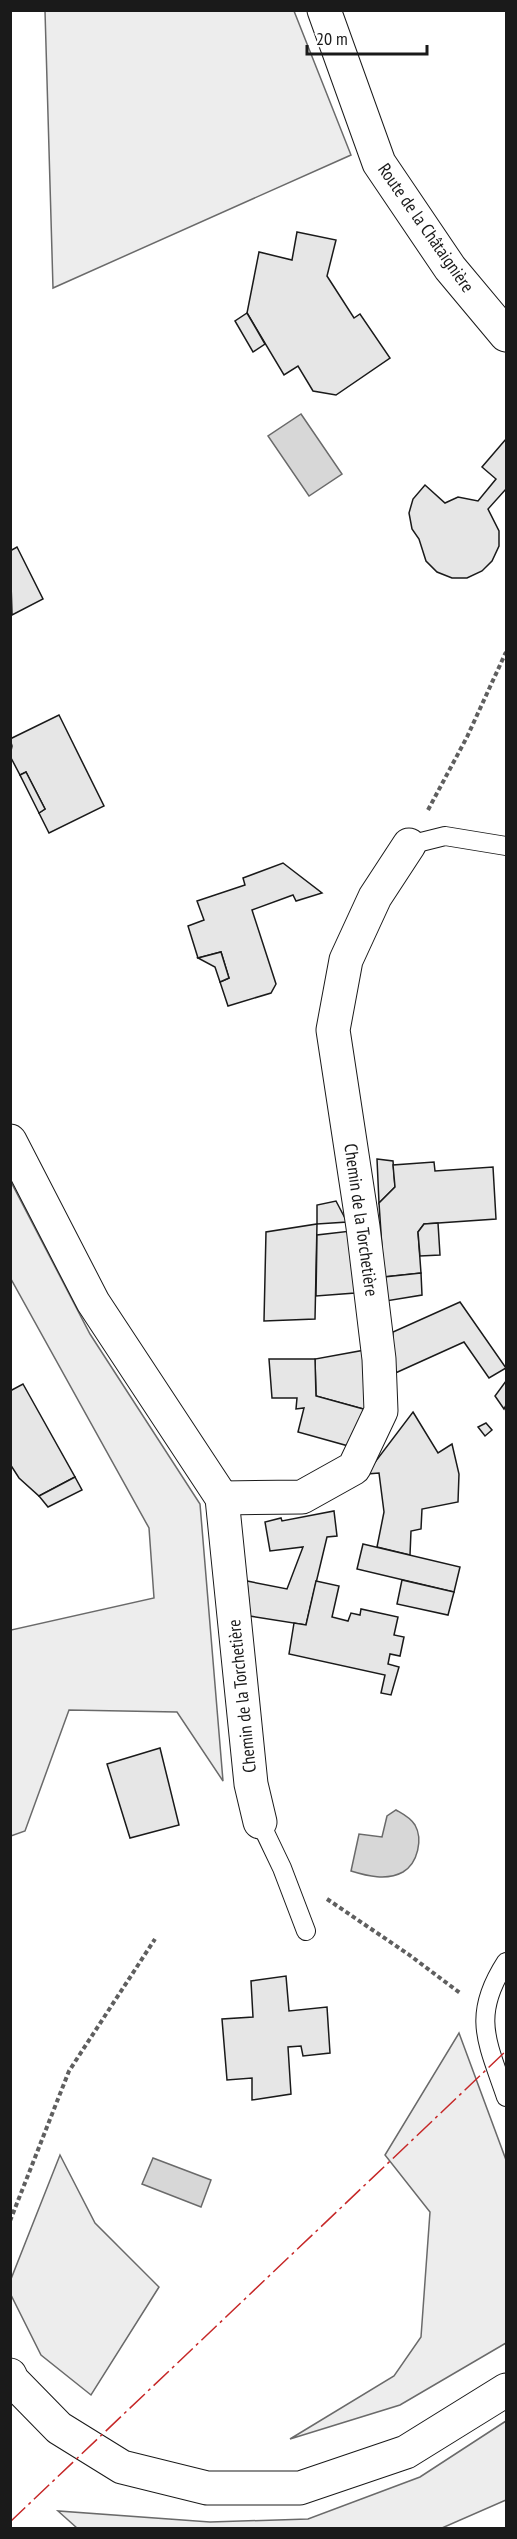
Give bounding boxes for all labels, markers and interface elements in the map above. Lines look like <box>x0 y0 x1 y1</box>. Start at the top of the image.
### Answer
scale bar <box>307 18 427 56</box>
text: 20 m <box>316 27 348 50</box>
street label: Route de la Châtaignière <box>373 159 480 297</box>
street label: Chemin de la Torchetière <box>339 1142 384 1298</box>
street label: Chemin de la Torchetière <box>222 1618 261 1774</box>

